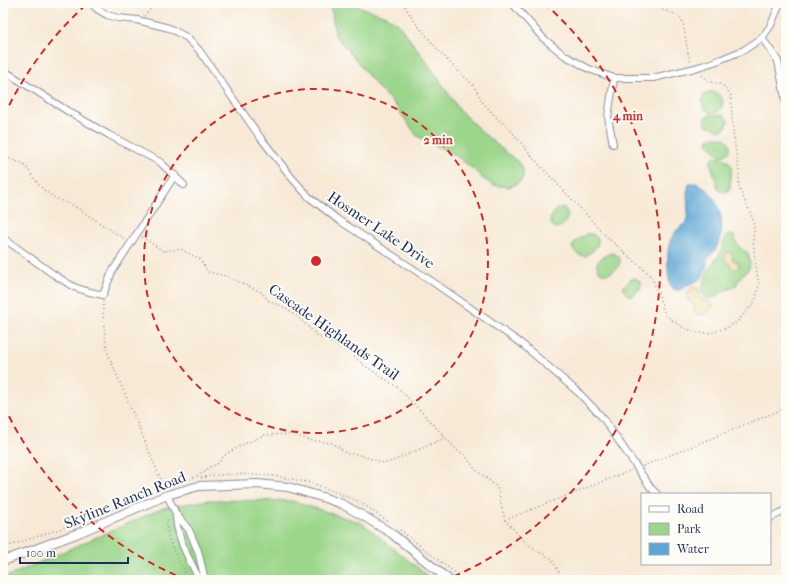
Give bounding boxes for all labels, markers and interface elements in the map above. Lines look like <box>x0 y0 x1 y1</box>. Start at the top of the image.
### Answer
text: 4 min <box>612 109 644 124</box>
text: 2 min <box>423 133 454 147</box>
street label: Hosmer Lake Drive <box>324 188 438 273</box>
centre of rings <box>309 254 323 268</box>
street label: Cascade Highlands Trail <box>265 280 403 384</box>
street label: Skyline Ranch Road <box>62 467 189 533</box>
legend <box>641 493 771 565</box>
text: Road <box>677 502 704 516</box>
text: Park <box>677 522 702 536</box>
scale bar <box>20 539 128 565</box>
text: Water <box>676 542 710 556</box>
text: 100 m <box>26 546 56 560</box>

